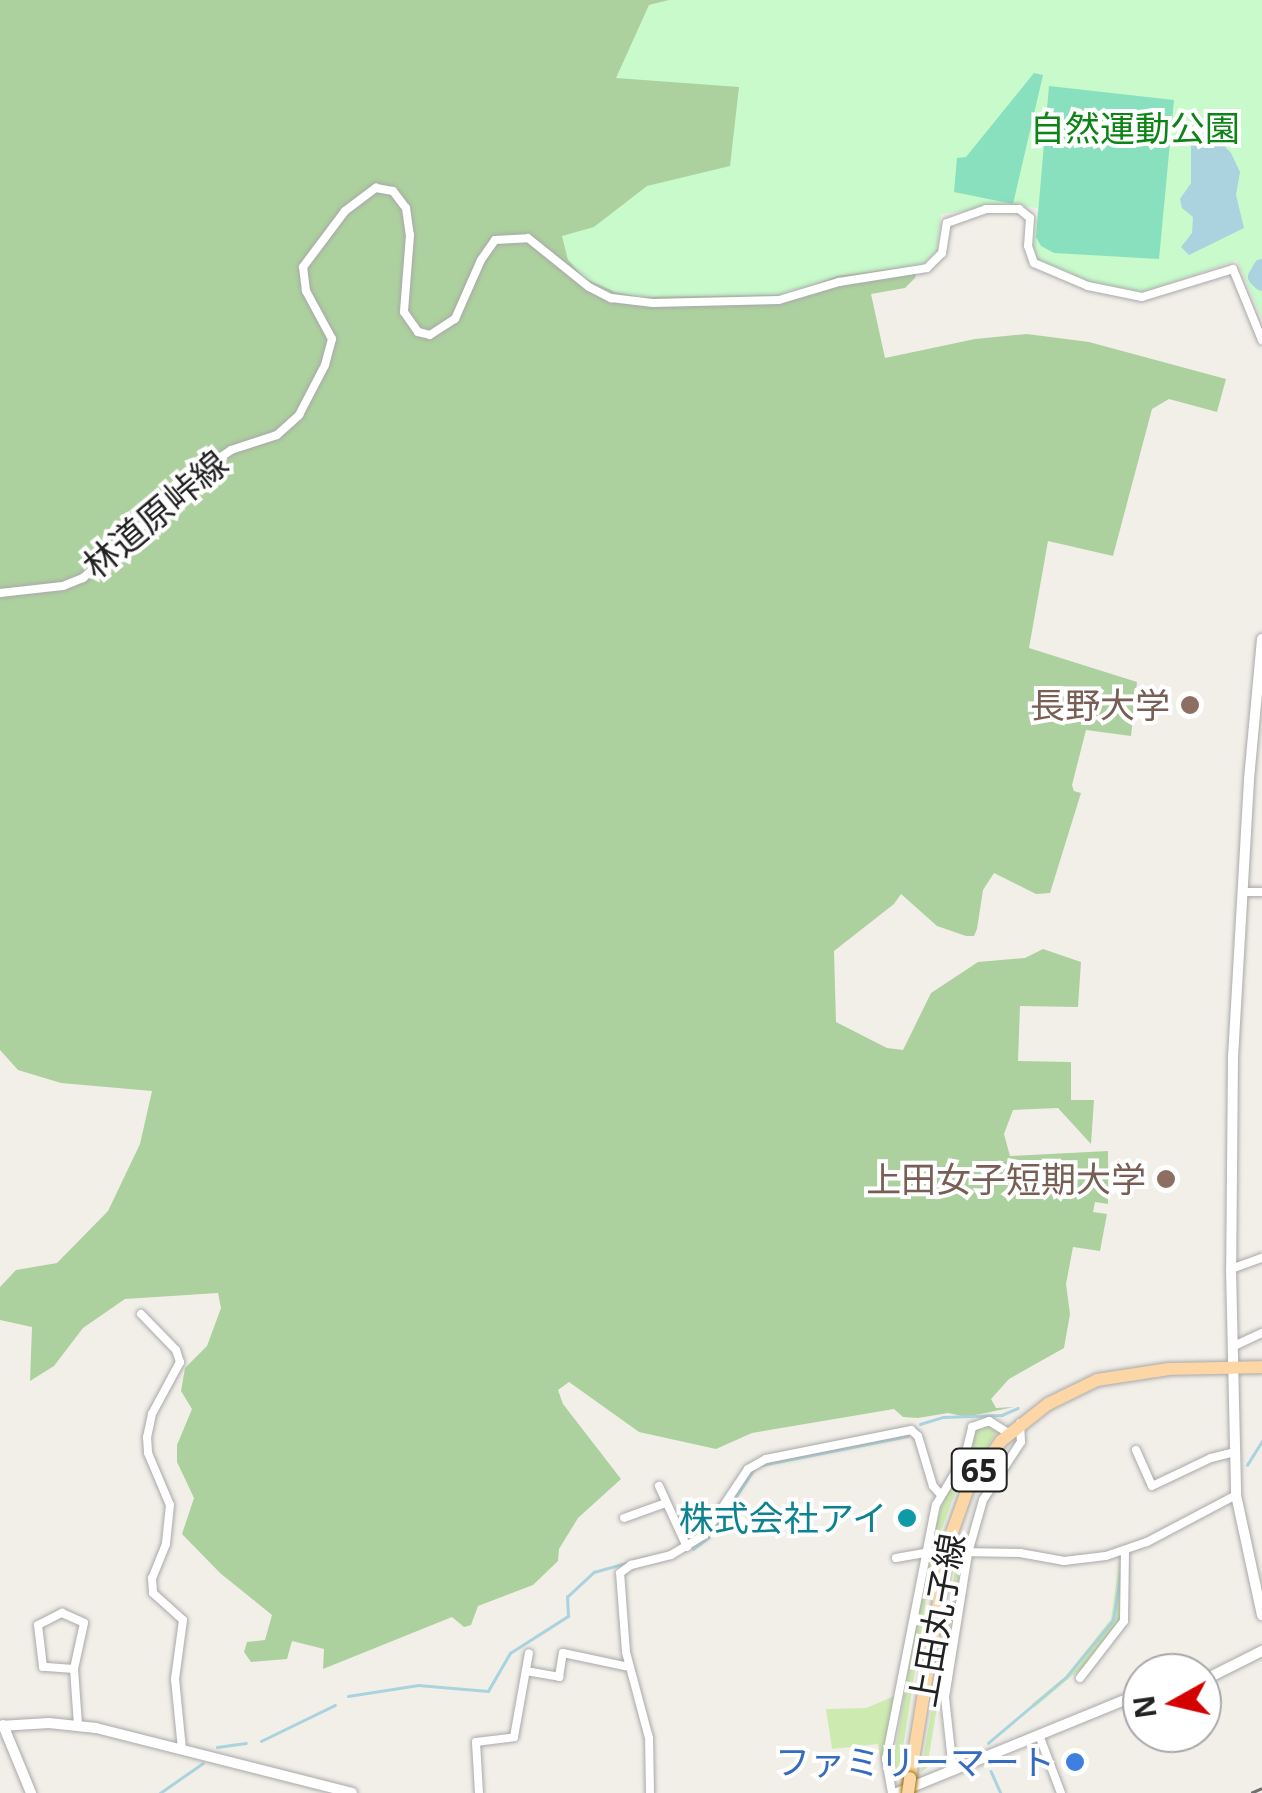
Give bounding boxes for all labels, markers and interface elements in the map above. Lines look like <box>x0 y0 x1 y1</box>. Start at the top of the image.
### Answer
park label: 自然運動公園 <box>1030 107 1240 149</box>
street label: 林道原峠線 <box>74 442 236 586</box>
place label: 長野大学 <box>1030 684 1170 726</box>
marker: 長野大学 <box>1179 694 1201 716</box>
place label: 上田女子短期大学 <box>866 1158 1146 1200</box>
marker: 上田女子短期大学 <box>1155 1168 1177 1190</box>
road number: 65 <box>949 1443 1009 1497</box>
place label: 株式会社アイ <box>677 1497 887 1539</box>
marker: 株式会社アイ <box>896 1507 918 1529</box>
street label: 上田丸子線 <box>901 1530 973 1710</box>
north arrow <box>1122 1653 1222 1753</box>
text: N <box>1124 1693 1165 1721</box>
place label: ファミリーマート <box>775 1741 1055 1783</box>
marker: ファミリーマート <box>1064 1751 1086 1773</box>

